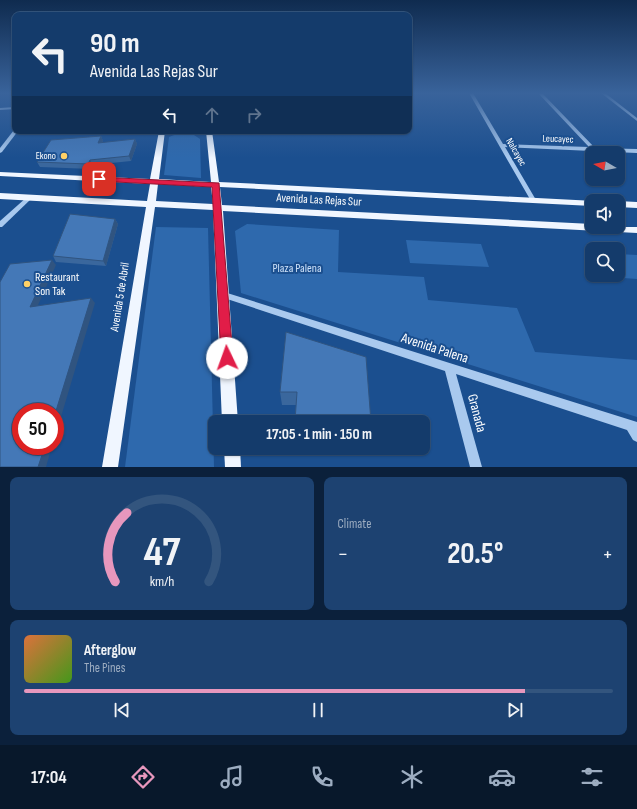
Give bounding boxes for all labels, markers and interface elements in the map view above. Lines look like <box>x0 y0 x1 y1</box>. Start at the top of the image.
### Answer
text: 90 m <box>90 27 140 60</box>
icon: left <box>24 28 76 80</box>
text: Avenida Las Rejas Sur <box>90 61 218 82</box>
icon: left <box>159 104 181 126</box>
icon: ahead <box>201 104 223 126</box>
icon: right <box>243 104 265 126</box>
street label: Leucayec <box>542 132 574 146</box>
street label: Nalcayec <box>503 136 529 168</box>
north arrow <box>585 146 625 186</box>
map controls <box>585 146 625 282</box>
place label: Ekono <box>36 150 56 162</box>
marker: Ekono <box>59 151 69 161</box>
pin <box>82 162 116 196</box>
icon: arrive <box>88 168 110 190</box>
street label: Avenida Las Rejas Sur <box>275 190 363 210</box>
button: sound <box>585 194 625 234</box>
button: search <box>585 242 625 282</box>
street label: Avenida 5 de Abril <box>107 261 133 334</box>
park label: Plaza Palena <box>272 261 322 276</box>
place label: Restaurant Son Tak <box>35 270 80 299</box>
marker: Restaurant Son Tak <box>22 279 32 289</box>
street label: Avenida Palena <box>398 329 471 367</box>
position arrow <box>206 337 248 379</box>
street label: Granada <box>464 392 490 434</box>
speed limit sign: 50 <box>12 403 64 455</box>
text: 17:05 · 1 min · 150 m <box>266 425 372 444</box>
text: Climate <box>338 516 371 532</box>
text: 47 <box>143 527 181 576</box>
text: 20.5° <box>447 536 503 572</box>
text: − <box>338 541 348 568</box>
text: + <box>602 541 613 568</box>
text: km/h <box>149 572 174 589</box>
text: Afterglow <box>84 641 136 660</box>
text: The Pines <box>84 660 125 676</box>
icon: previous <box>111 699 133 721</box>
icon: pause <box>307 699 329 721</box>
icon: next <box>504 699 526 721</box>
icon: directions <box>129 763 157 791</box>
icon: music <box>218 763 246 791</box>
icon: phone <box>308 763 336 791</box>
icon: climate <box>398 763 426 791</box>
icon: car <box>488 763 516 791</box>
icon: filters <box>578 763 606 791</box>
text: 17:04 <box>31 767 67 788</box>

